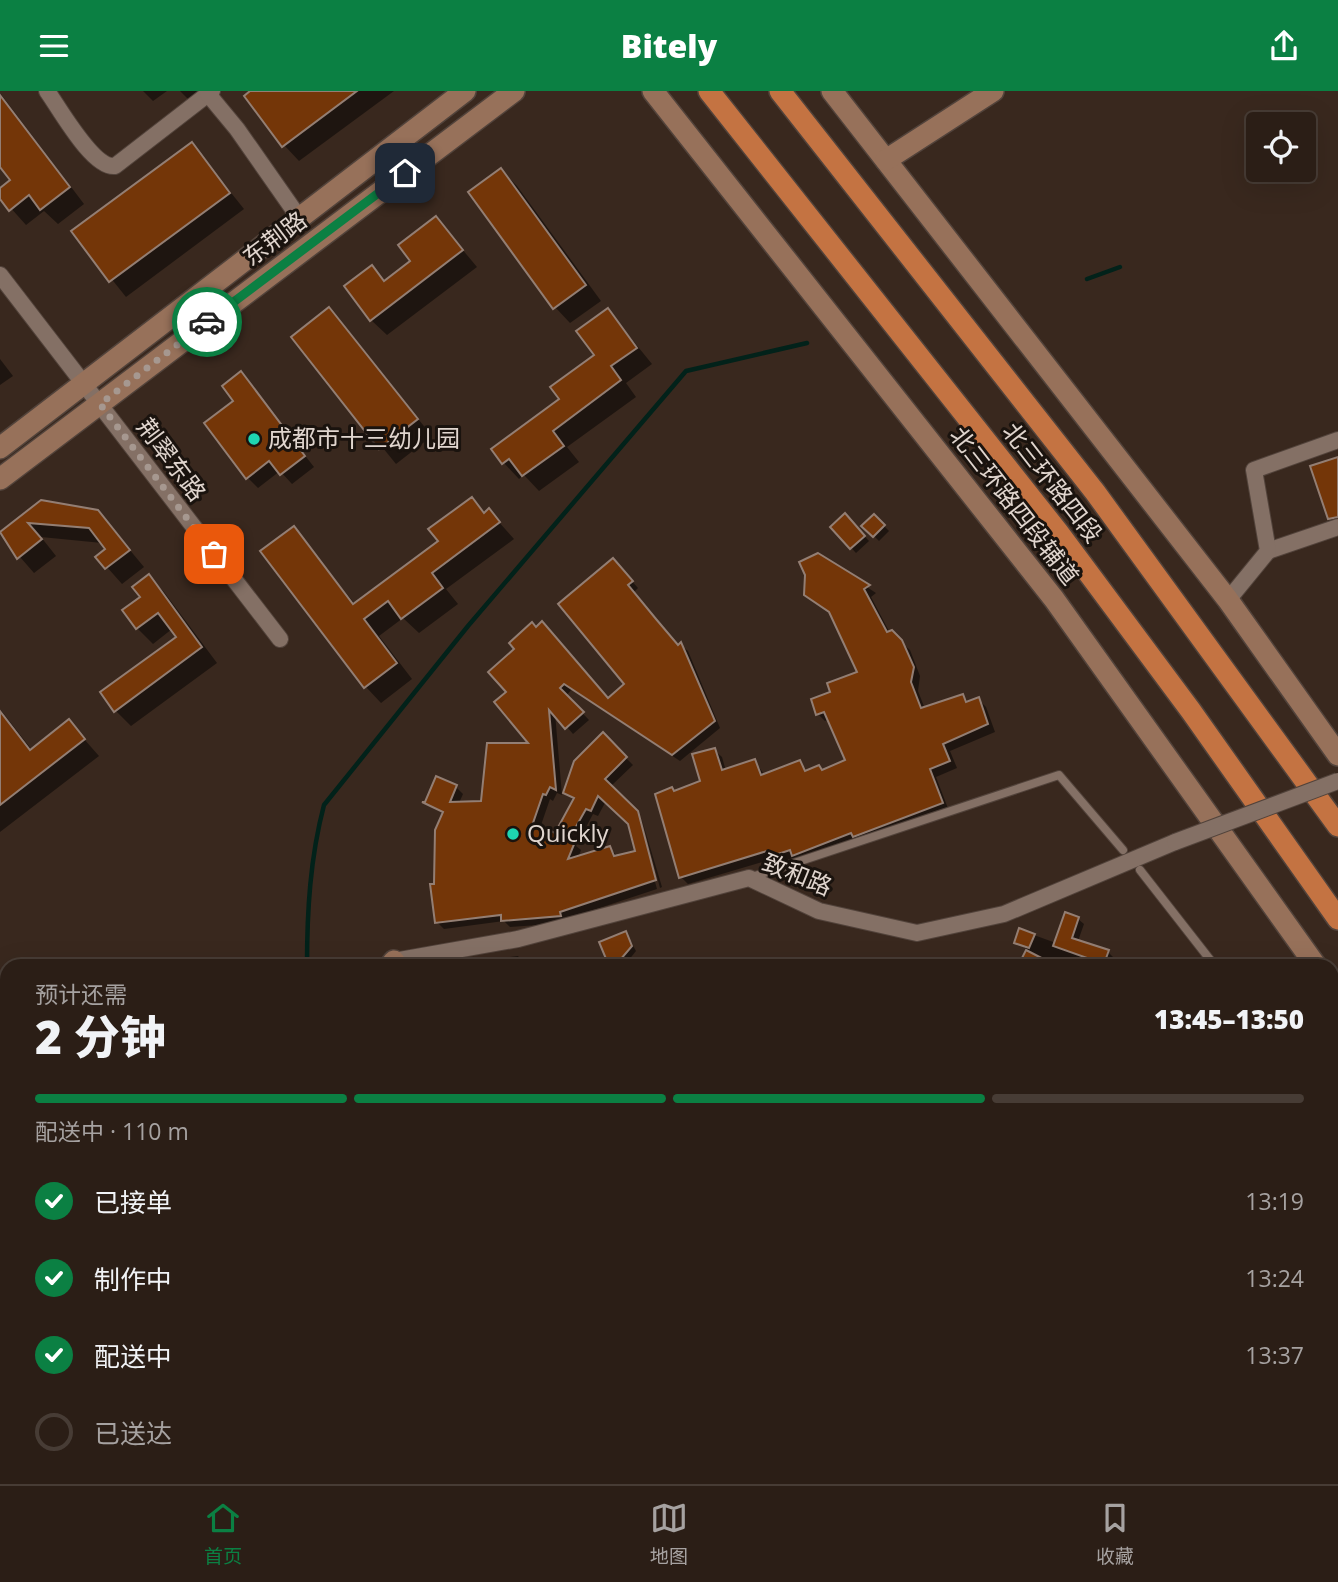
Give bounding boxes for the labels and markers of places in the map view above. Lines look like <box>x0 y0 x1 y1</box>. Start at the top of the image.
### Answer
pin <box>375 143 435 203</box>
place label: 成都市十三幼儿园 <box>268 421 460 454</box>
marker: 成都市十三幼儿园 <box>246 431 262 447</box>
pin <box>184 524 244 584</box>
place label: Quickly <box>527 816 610 849</box>
marker: Quickly <box>505 826 521 842</box>

